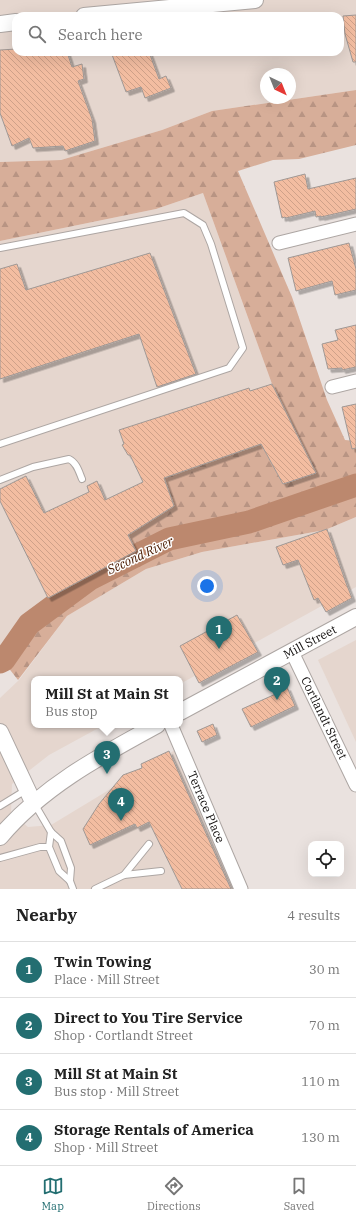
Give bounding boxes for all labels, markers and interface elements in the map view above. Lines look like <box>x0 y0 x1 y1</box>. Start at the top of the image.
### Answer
search box <box>12 12 344 56</box>
icon: search <box>26 23 48 45</box>
text: Search here <box>58 25 143 44</box>
north arrow <box>260 68 296 104</box>
water label: Second River <box>103 533 176 579</box>
your location <box>197 576 217 596</box>
pin: 1 <box>206 616 232 649</box>
street label: Mill Street <box>281 621 339 662</box>
pin: 2 <box>264 667 290 700</box>
street label: Cortlandt Street <box>298 674 351 761</box>
popup <box>31 676 183 728</box>
text: Mill St at Main St <box>45 684 169 703</box>
text: Bus stop <box>45 703 97 720</box>
pin: 3 <box>94 741 120 774</box>
street label: Terrace Place <box>185 769 228 845</box>
pin: 4 <box>108 788 134 821</box>
map controls <box>308 841 344 877</box>
button: locate <box>308 841 344 877</box>
text: Nearby <box>16 904 77 926</box>
text: 4 results <box>287 907 340 924</box>
text: Twin Towing <box>54 952 151 971</box>
text: 1 <box>25 961 33 978</box>
text: 30 m <box>309 961 340 978</box>
text: Place · Mill Street <box>54 971 160 988</box>
text: Direct to You Tire Service <box>54 1008 243 1027</box>
text: 2 <box>25 1017 33 1034</box>
text: 70 m <box>309 1017 340 1034</box>
text: Shop · Cortlandt Street <box>54 1027 193 1044</box>
text: Mill St at Main St <box>54 1064 177 1083</box>
text: 3 <box>25 1073 33 1090</box>
text: 110 m <box>301 1073 340 1090</box>
text: Bus stop · Mill Street <box>54 1083 179 1100</box>
text: Storage Rentals of America <box>54 1120 254 1139</box>
text: 4 <box>25 1129 33 1146</box>
text: 130 m <box>301 1129 340 1146</box>
text: Shop · Mill Street <box>54 1139 158 1156</box>
tab: Map <box>42 1175 64 1213</box>
tab: Directions <box>147 1175 201 1213</box>
tab: Saved <box>284 1175 314 1213</box>

